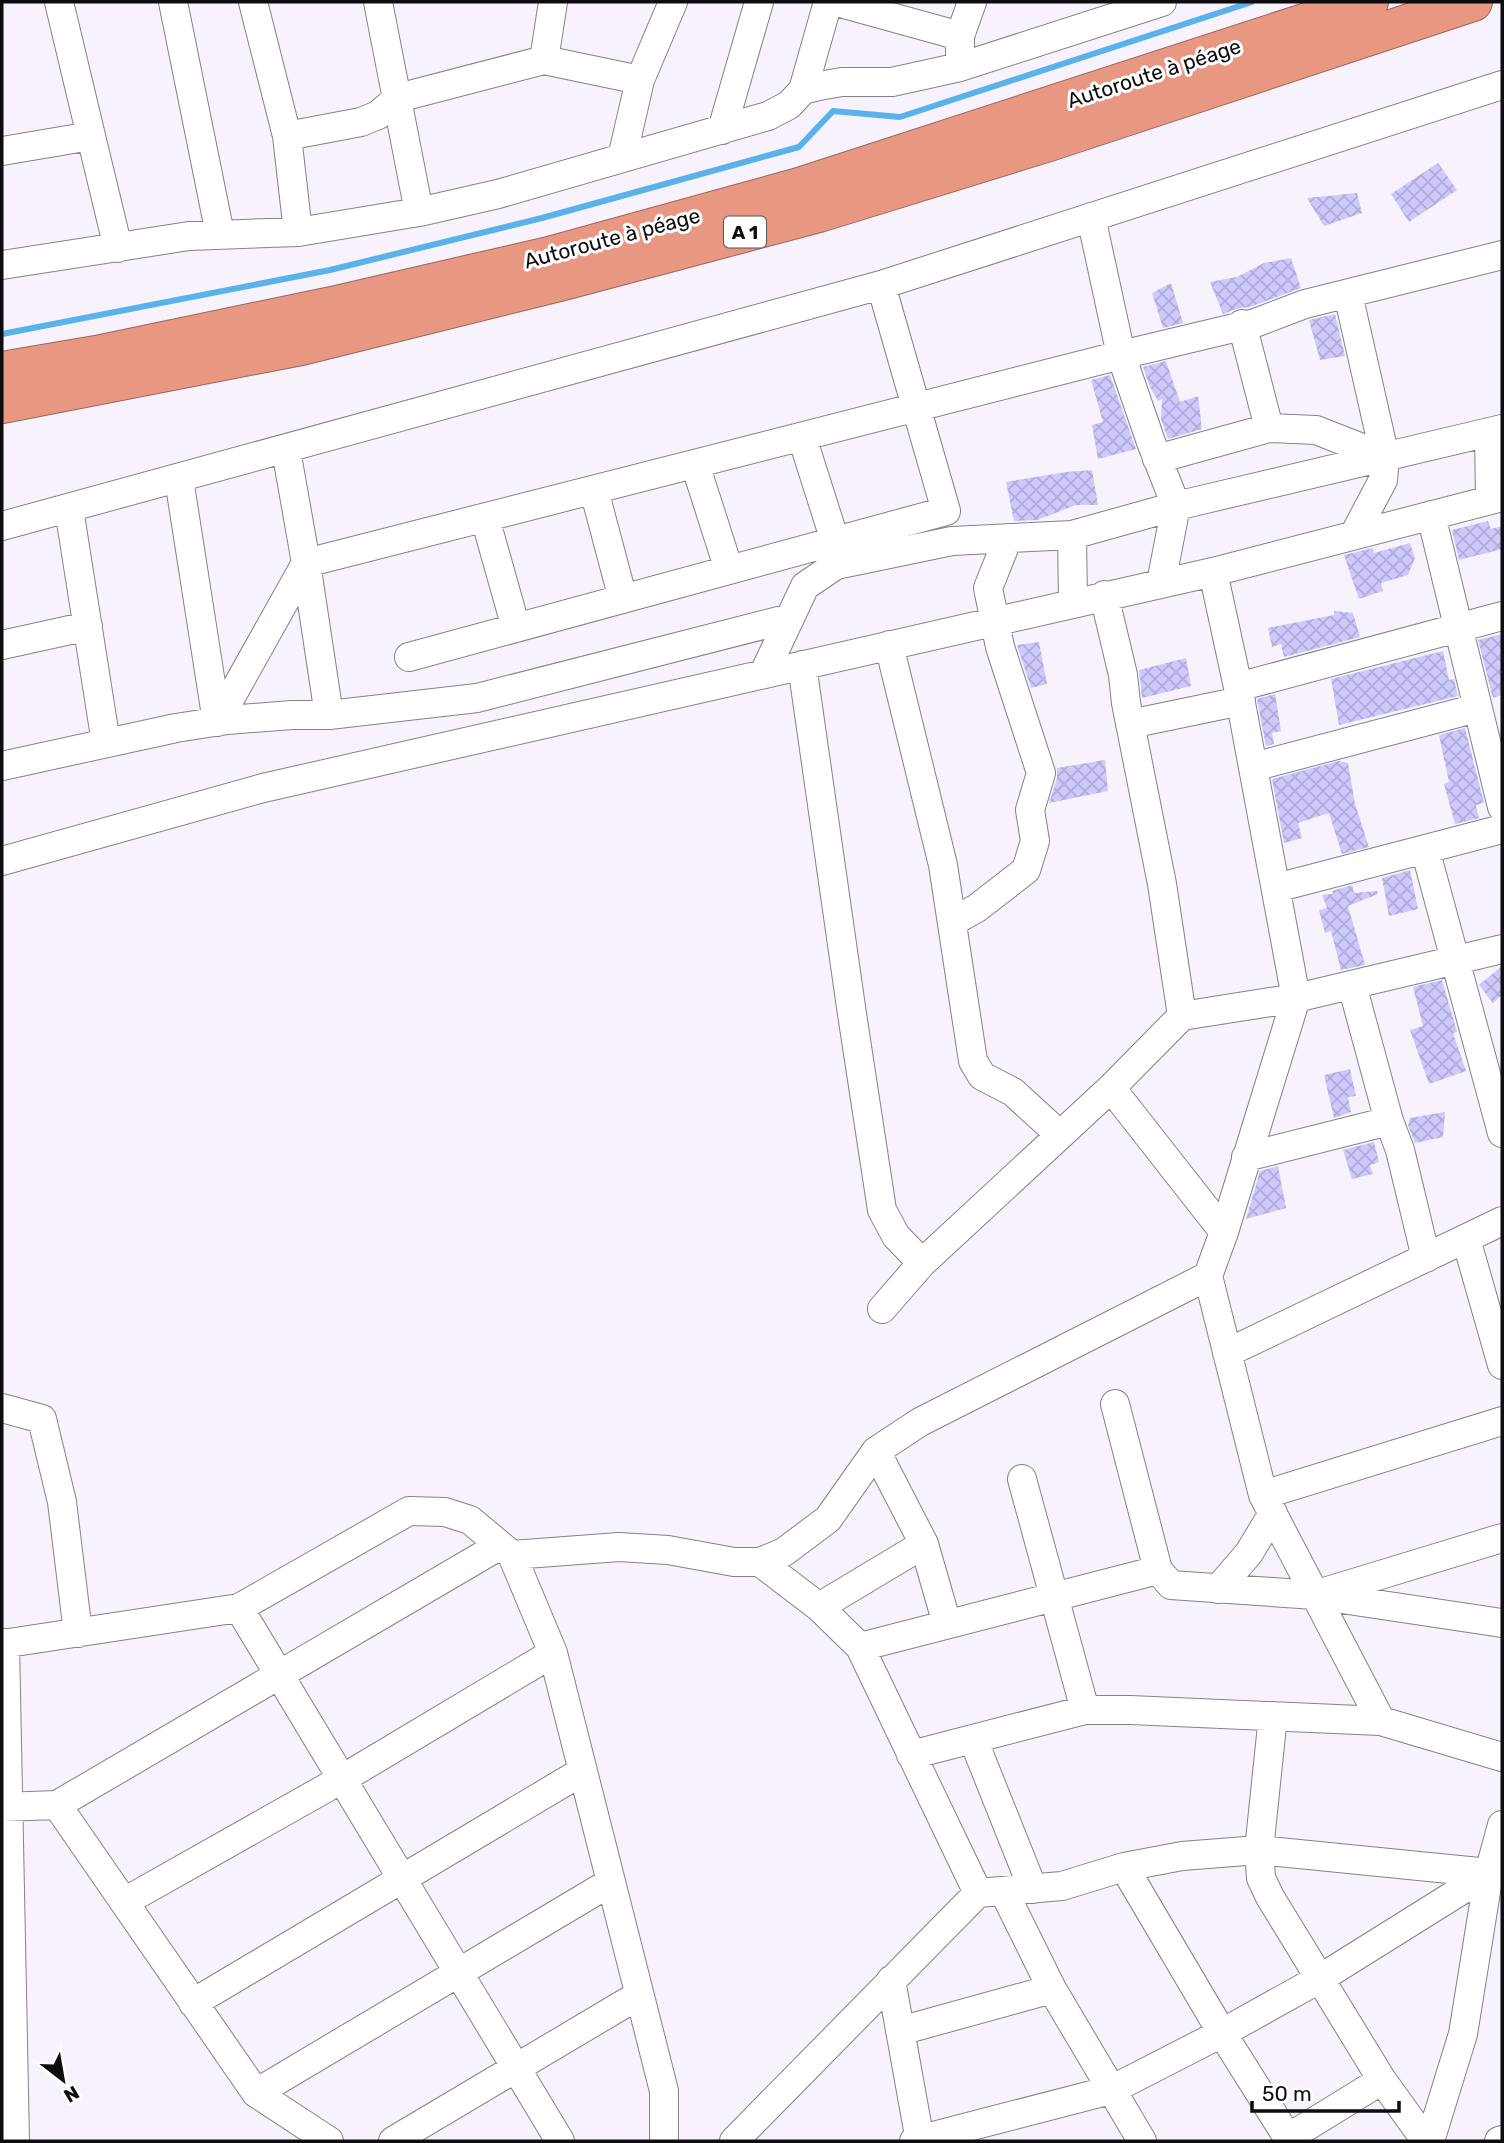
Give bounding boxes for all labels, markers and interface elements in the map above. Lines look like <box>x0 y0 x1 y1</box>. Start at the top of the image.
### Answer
street label: Autoroute à péage <box>1064 33 1244 113</box>
street label: Autoroute à péage <box>521 202 703 274</box>
road number: A 1 <box>724 216 766 248</box>
north arrow <box>28 2045 98 2115</box>
scale bar <box>1252 2070 1399 2114</box>
text: N <box>60 2081 83 2108</box>
text: 50 m <box>1262 2081 1312 2106</box>

